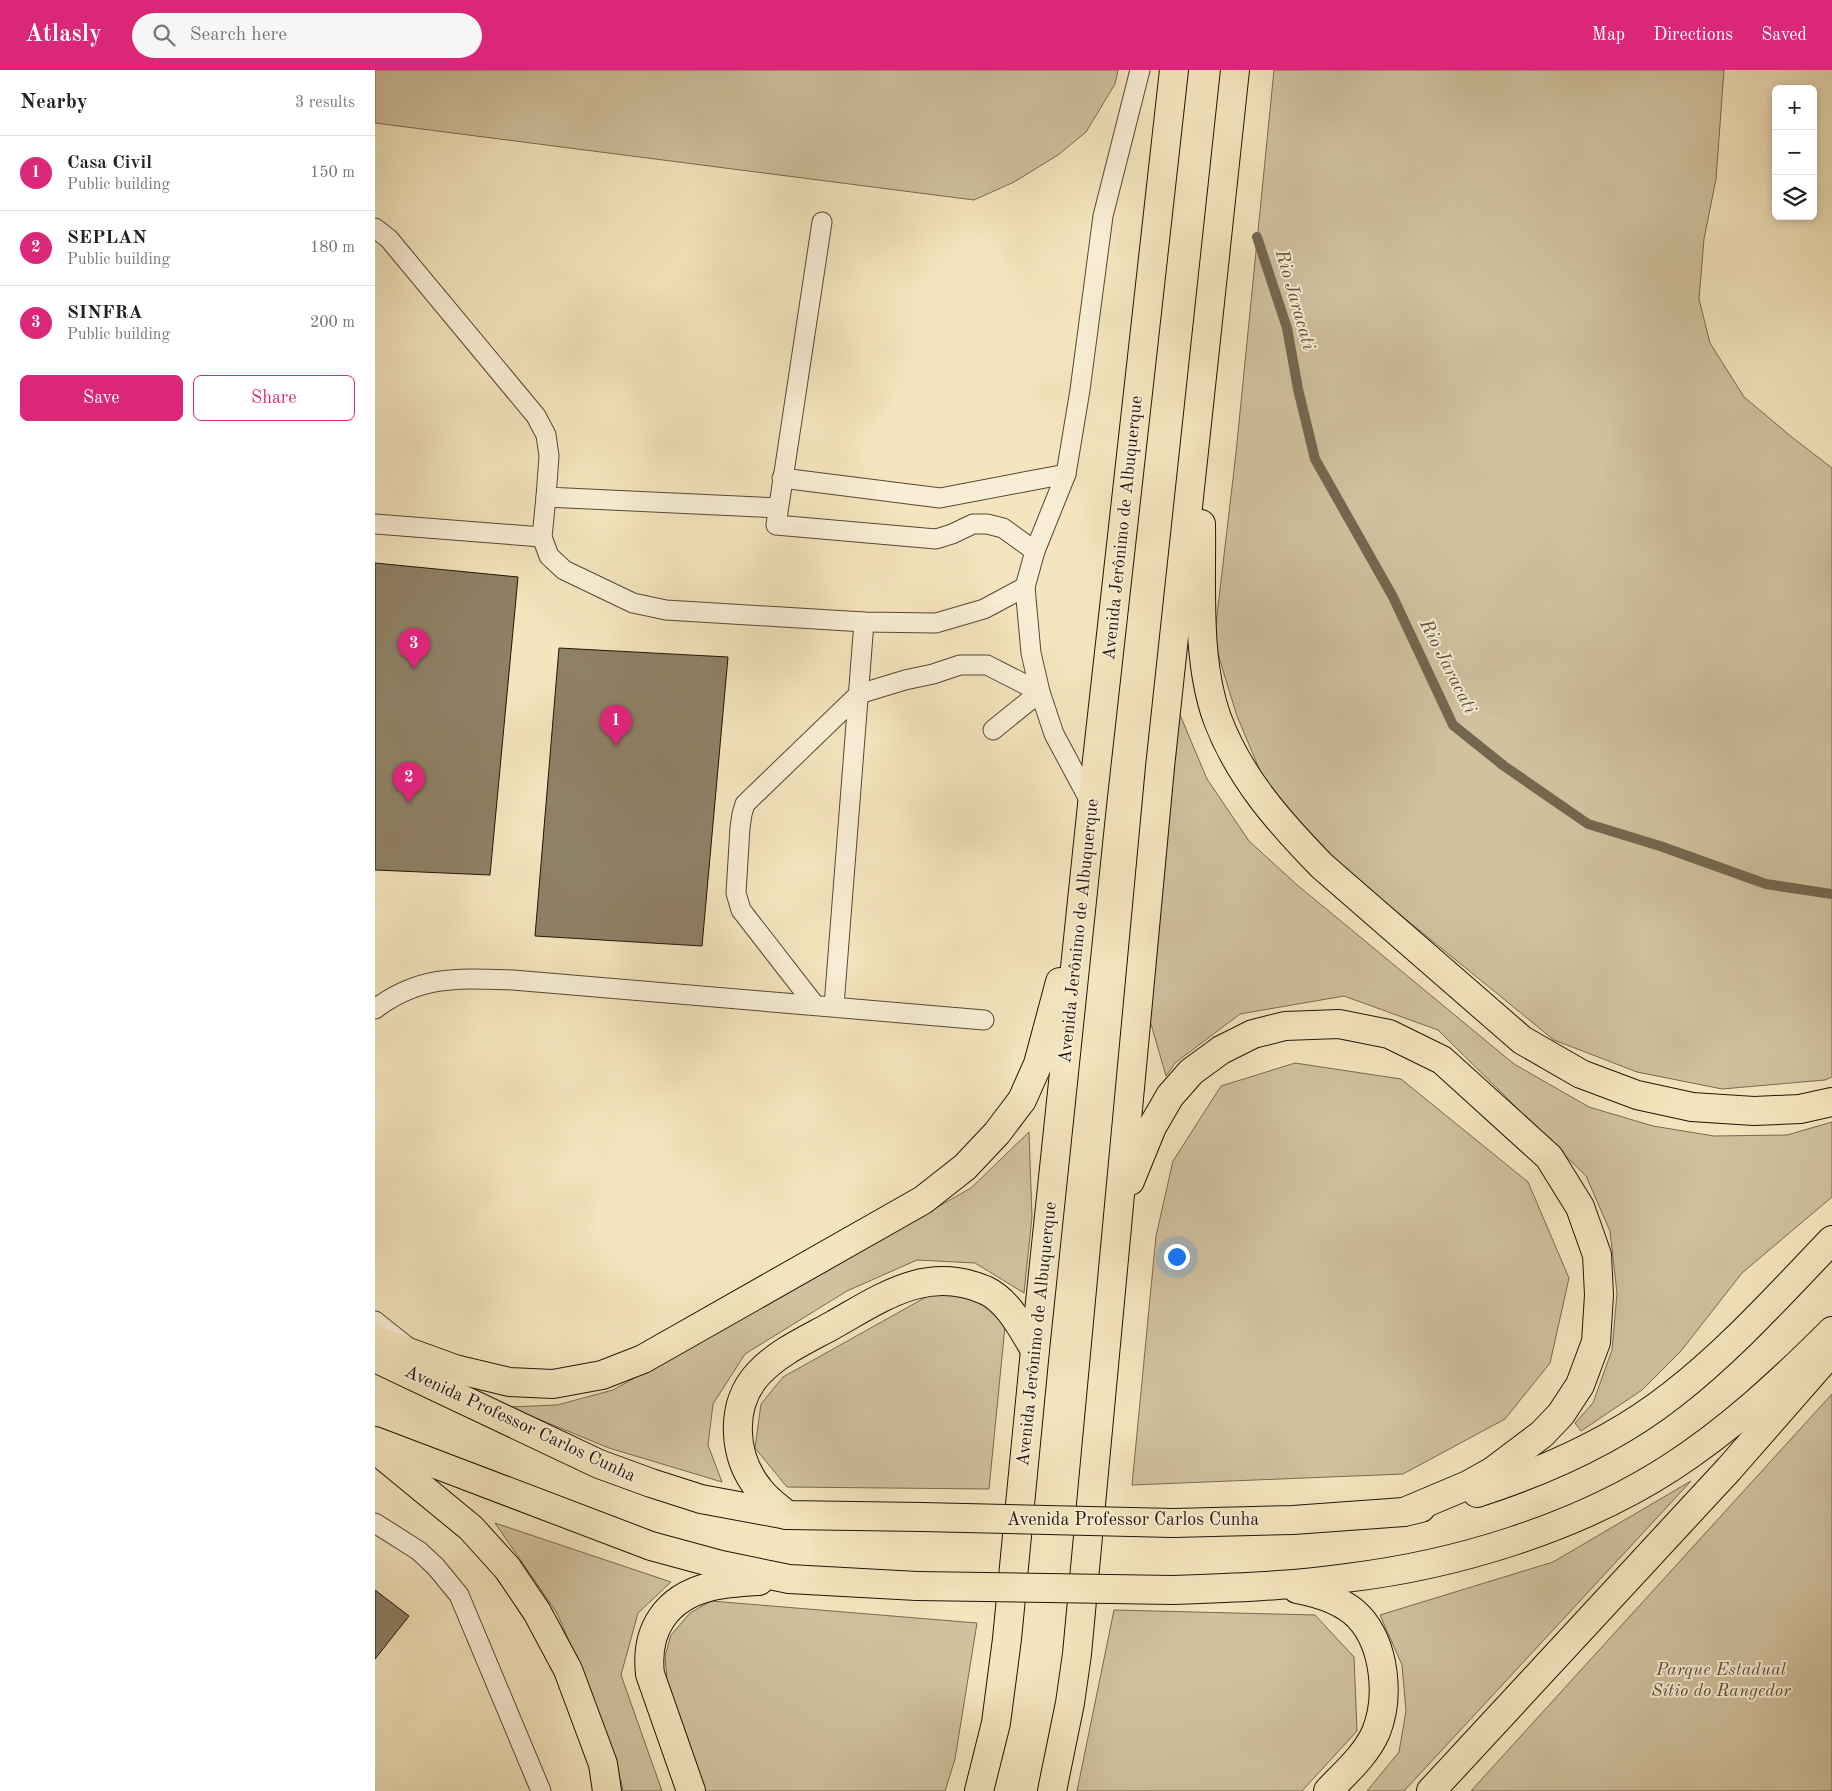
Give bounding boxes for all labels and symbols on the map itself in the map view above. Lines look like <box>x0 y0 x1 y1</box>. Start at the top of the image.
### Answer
water label: Rio Jaracati <box>1270 247 1318 353</box>
street label: Avenida Jerônimo de Albuquerque <box>1100 395 1146 661</box>
water label: Rio Jaracati <box>1415 616 1479 718</box>
pin: 3 <box>398 628 430 669</box>
pin: 1 <box>600 705 632 746</box>
pin: 2 <box>393 762 425 803</box>
street label: Avenida Jerônimo de Albuquerque <box>1056 798 1102 1064</box>
street label: Avenida Jerônimo de Albuquerque <box>1014 1201 1060 1467</box>
your location <box>1164 1244 1190 1270</box>
street label: Avenida Professor Carlos Cunha <box>402 1363 638 1486</box>
street label: Avenida Professor Carlos Cunha <box>1007 1511 1259 1529</box>
park label: Parque Estadual Sítio do Rangedor <box>1651 1661 1792 1700</box>

